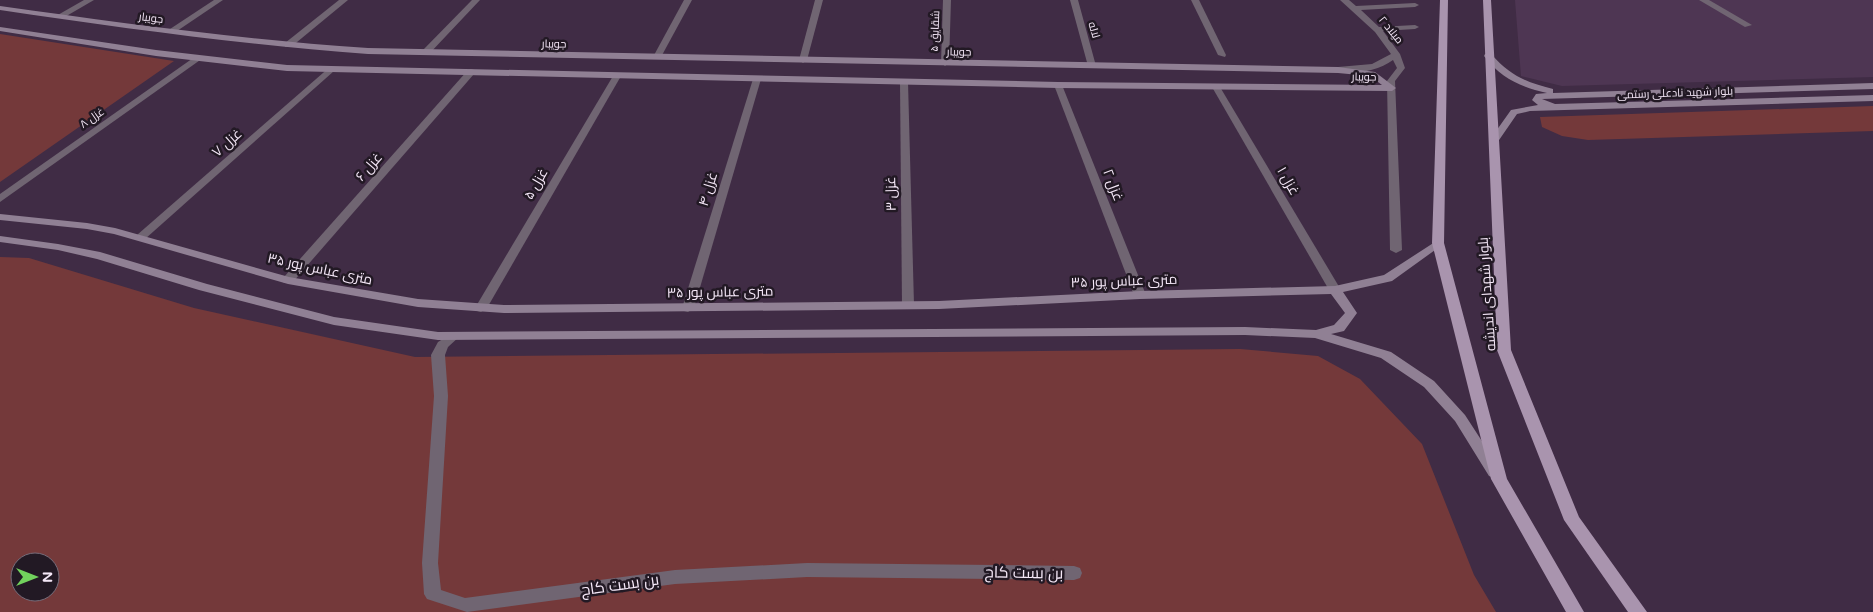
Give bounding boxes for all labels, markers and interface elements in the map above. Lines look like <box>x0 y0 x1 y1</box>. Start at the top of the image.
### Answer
street label: جویبار <box>137 10 164 26</box>
street label: شقایق ۵ <box>928 10 942 52</box>
street label: میلاد ۲ <box>1376 14 1406 46</box>
street label: لاله <box>1085 20 1103 40</box>
street label: جویبار <box>540 37 567 51</box>
street label: جویبار <box>945 45 972 59</box>
street label: جویبار <box>1350 70 1377 84</box>
street label: بلوار شهید نادعلی رستمی <box>1617 84 1733 102</box>
street label: غزل ۸ <box>77 105 107 131</box>
street label: غزل ۷ <box>209 125 245 161</box>
street label: غزل ۶ <box>352 149 386 185</box>
street label: غزل ۱ <box>1273 164 1303 198</box>
street label: غزل ۵ <box>520 165 552 203</box>
street label: غزل ۲ <box>1099 167 1127 203</box>
street label: غزل ۴ <box>695 170 721 208</box>
street label: غزل ۳ <box>882 176 900 212</box>
street label: بلوار شهدای اندیشه <box>1475 236 1499 352</box>
street label: ۳۵ متری عباس پور <box>266 250 374 289</box>
street label: ۳۵ متری عباس پور <box>1070 271 1178 292</box>
street label: ۳۵ متری عباس پور <box>666 283 774 302</box>
north arrow <box>10 552 60 602</box>
street label: بن بست کاج <box>984 562 1064 585</box>
street label: بن بست کاج <box>580 570 661 601</box>
text: N <box>39 571 56 583</box>

